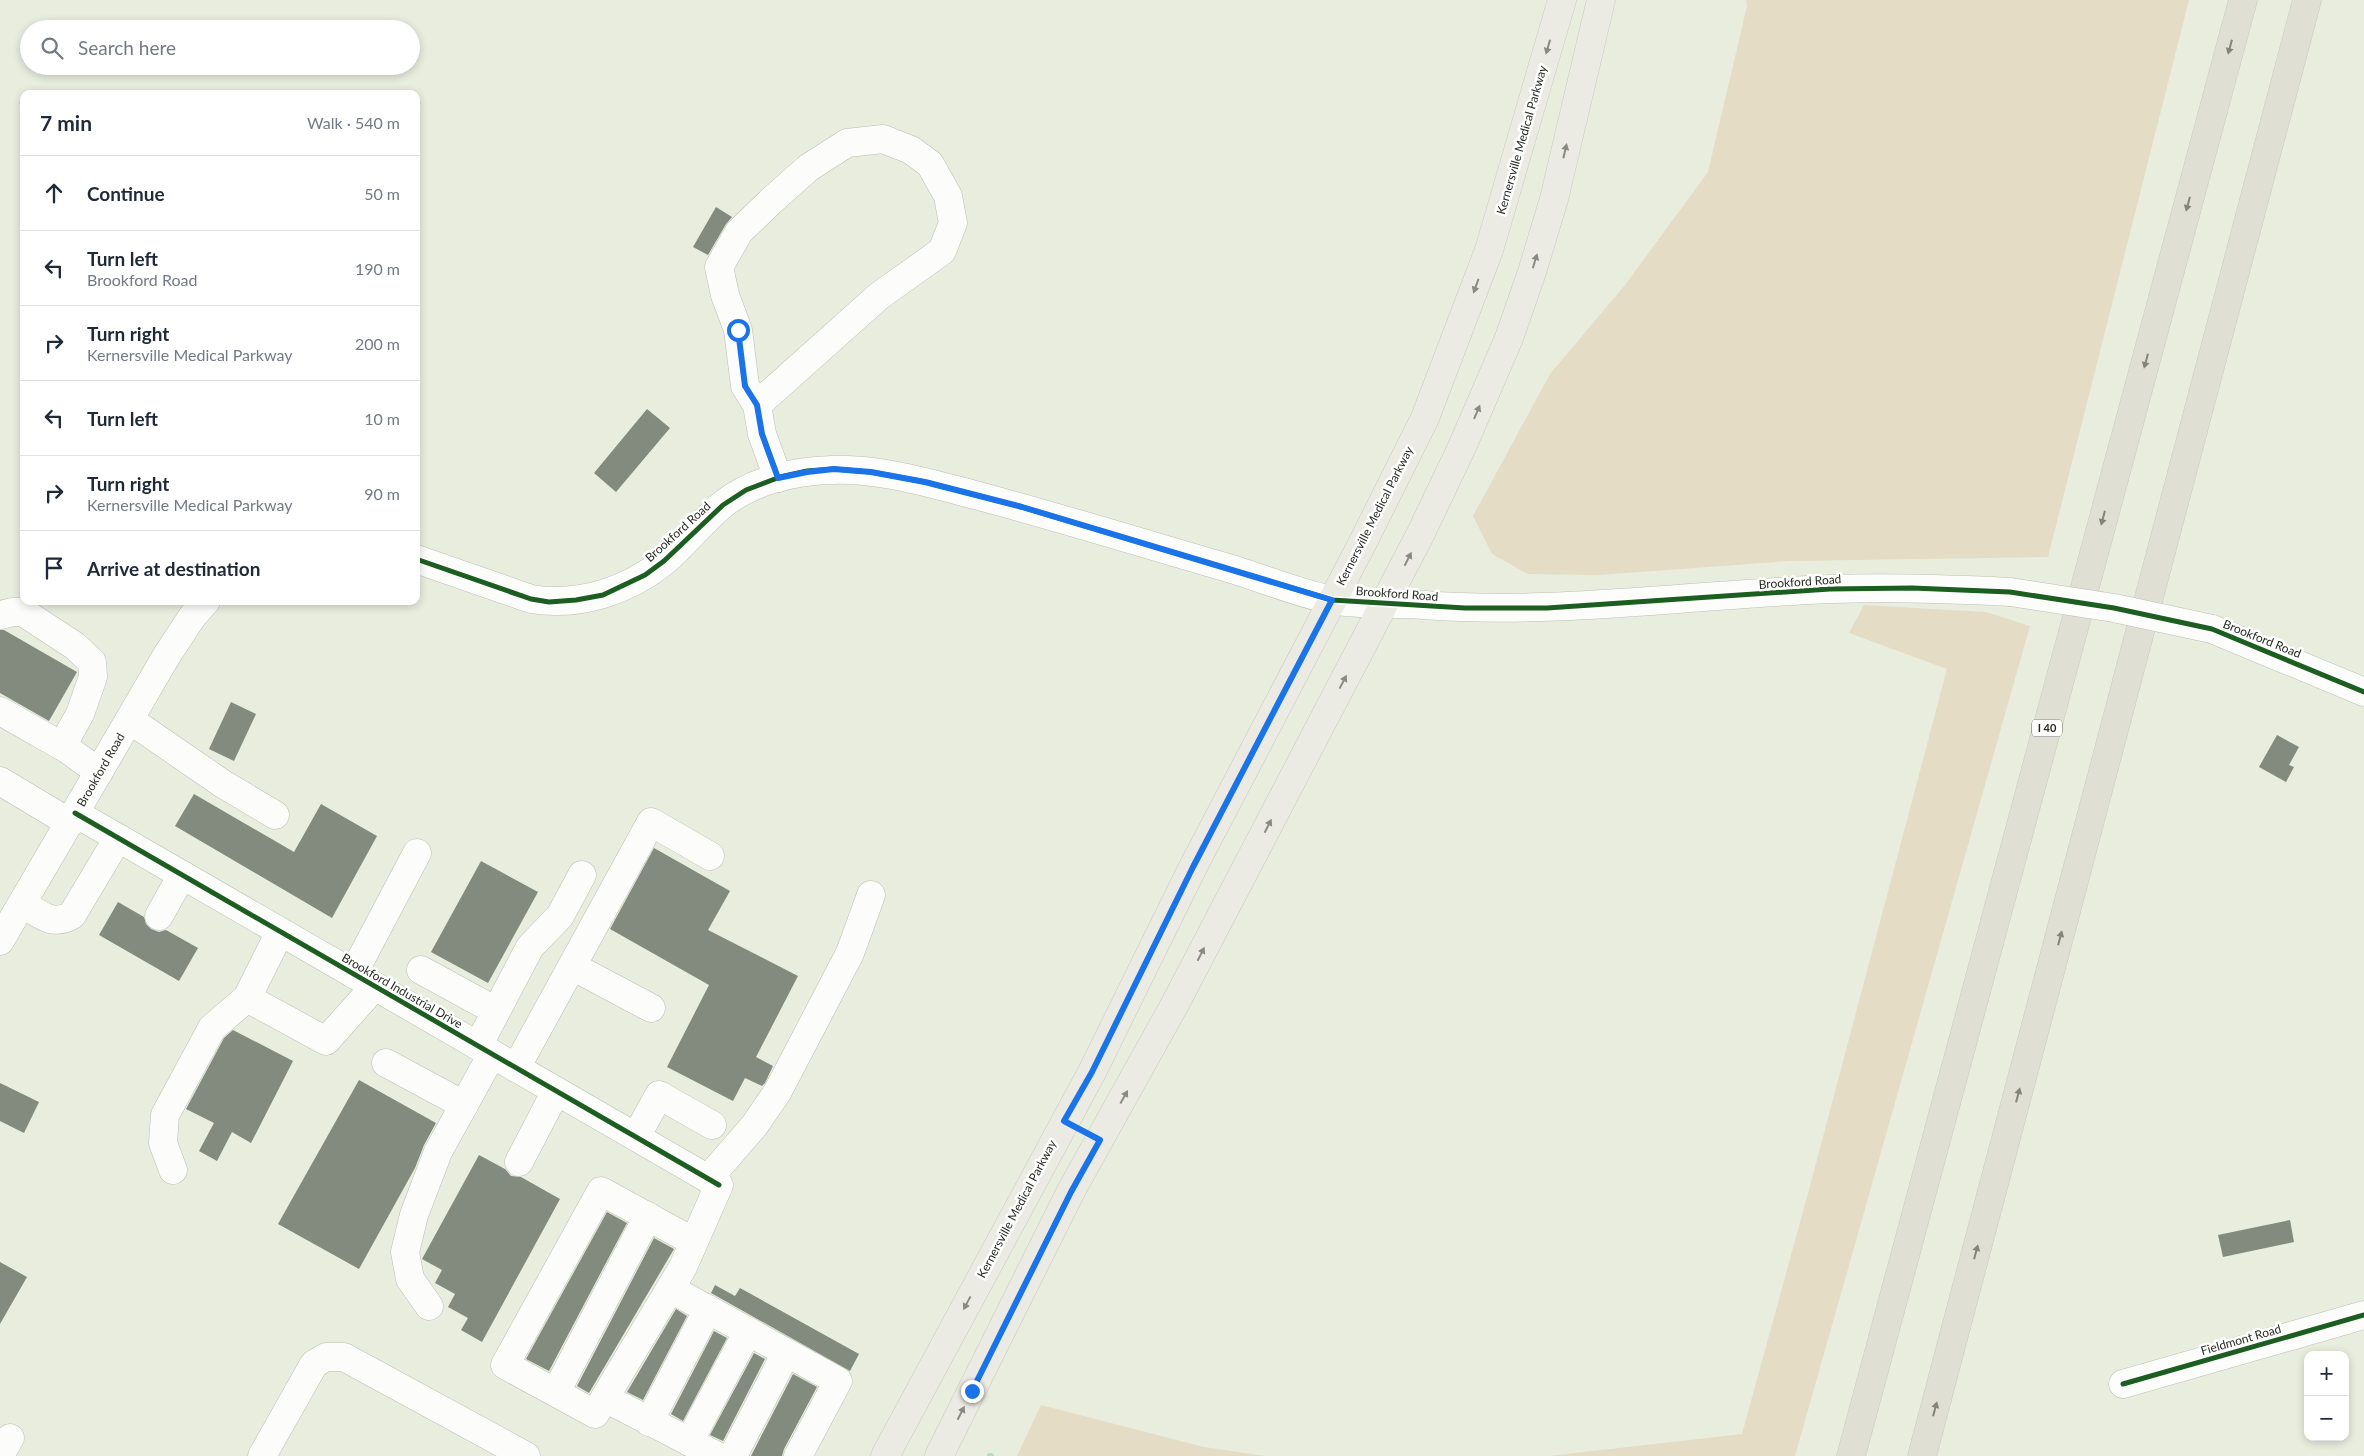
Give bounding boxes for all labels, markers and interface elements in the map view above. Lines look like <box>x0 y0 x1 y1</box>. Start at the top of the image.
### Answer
search box <box>20 20 420 75</box>
icon: search <box>38 34 66 62</box>
text: Search here <box>78 36 176 59</box>
one-way arrow <box>1544 40 1552 55</box>
one-way arrow <box>2226 40 2234 55</box>
street label: Kernersville Medical Parkway <box>1493 63 1550 216</box>
text: 7 min <box>40 110 92 135</box>
text: Walk · 540 m <box>307 113 400 132</box>
one-way arrow <box>1561 144 1569 159</box>
icon: ahead <box>40 179 68 207</box>
text: Continue <box>87 182 165 205</box>
text: 50 m <box>364 184 400 203</box>
one-way arrow <box>2184 196 2192 212</box>
text: Turn left <box>87 247 158 270</box>
one-way arrow <box>1532 253 1540 268</box>
icon: left <box>40 254 68 282</box>
text: 190 m <box>355 259 400 278</box>
text: Brookford Road <box>87 270 197 289</box>
one-way arrow <box>1472 279 1480 294</box>
route start <box>727 319 750 342</box>
text: Turn right <box>87 322 169 345</box>
icon: right <box>40 329 68 357</box>
text: 200 m <box>355 334 400 353</box>
text: Kernersville Medical Parkway <box>87 345 292 364</box>
one-way arrow <box>2141 353 2149 368</box>
icon: left <box>40 404 68 432</box>
one-way arrow <box>1474 405 1481 420</box>
text: Turn left <box>87 407 158 430</box>
text: 10 m <box>364 409 400 428</box>
street label: Kernersville Medical Parkway <box>1333 443 1417 588</box>
text: Turn right <box>87 472 169 495</box>
icon: right <box>40 479 68 507</box>
text: 90 m <box>364 484 400 503</box>
text: Kernersville Medical Parkway <box>87 495 292 514</box>
street label: Brookford Road <box>642 498 713 565</box>
one-way arrow <box>2099 510 2107 525</box>
one-way arrow <box>1404 552 1412 567</box>
icon: arrive <box>40 554 68 582</box>
text: Arrive at destination <box>87 557 260 580</box>
street label: Brookford Road <box>1758 571 1842 592</box>
street label: Brookford Road <box>1355 583 1439 604</box>
street label: Brookford Road <box>2221 616 2303 661</box>
one-way arrow <box>1339 675 1347 690</box>
road number: I 40 <box>2032 720 2062 736</box>
street label: Brookford Road <box>73 730 128 809</box>
one-way arrow <box>1264 819 1272 834</box>
one-way arrow <box>2056 930 2064 945</box>
one-way arrow <box>1197 947 1205 962</box>
street label: Brookford Industrial Drive <box>339 950 465 1031</box>
one-way arrow <box>2014 1087 2022 1102</box>
one-way arrow <box>1120 1090 1128 1105</box>
street label: Kernersville Medical Parkway <box>974 1136 1060 1280</box>
one-way arrow <box>1973 1244 1981 1259</box>
one-way arrow <box>963 1296 971 1310</box>
street label: Fieldmont Road <box>2199 1321 2283 1358</box>
map controls <box>2304 1351 2349 1441</box>
button: + <box>2304 1351 2349 1396</box>
route end <box>961 1380 984 1403</box>
button: − <box>2304 1396 2349 1441</box>
one-way arrow <box>1931 1401 1939 1416</box>
one-way arrow <box>957 1405 965 1420</box>

